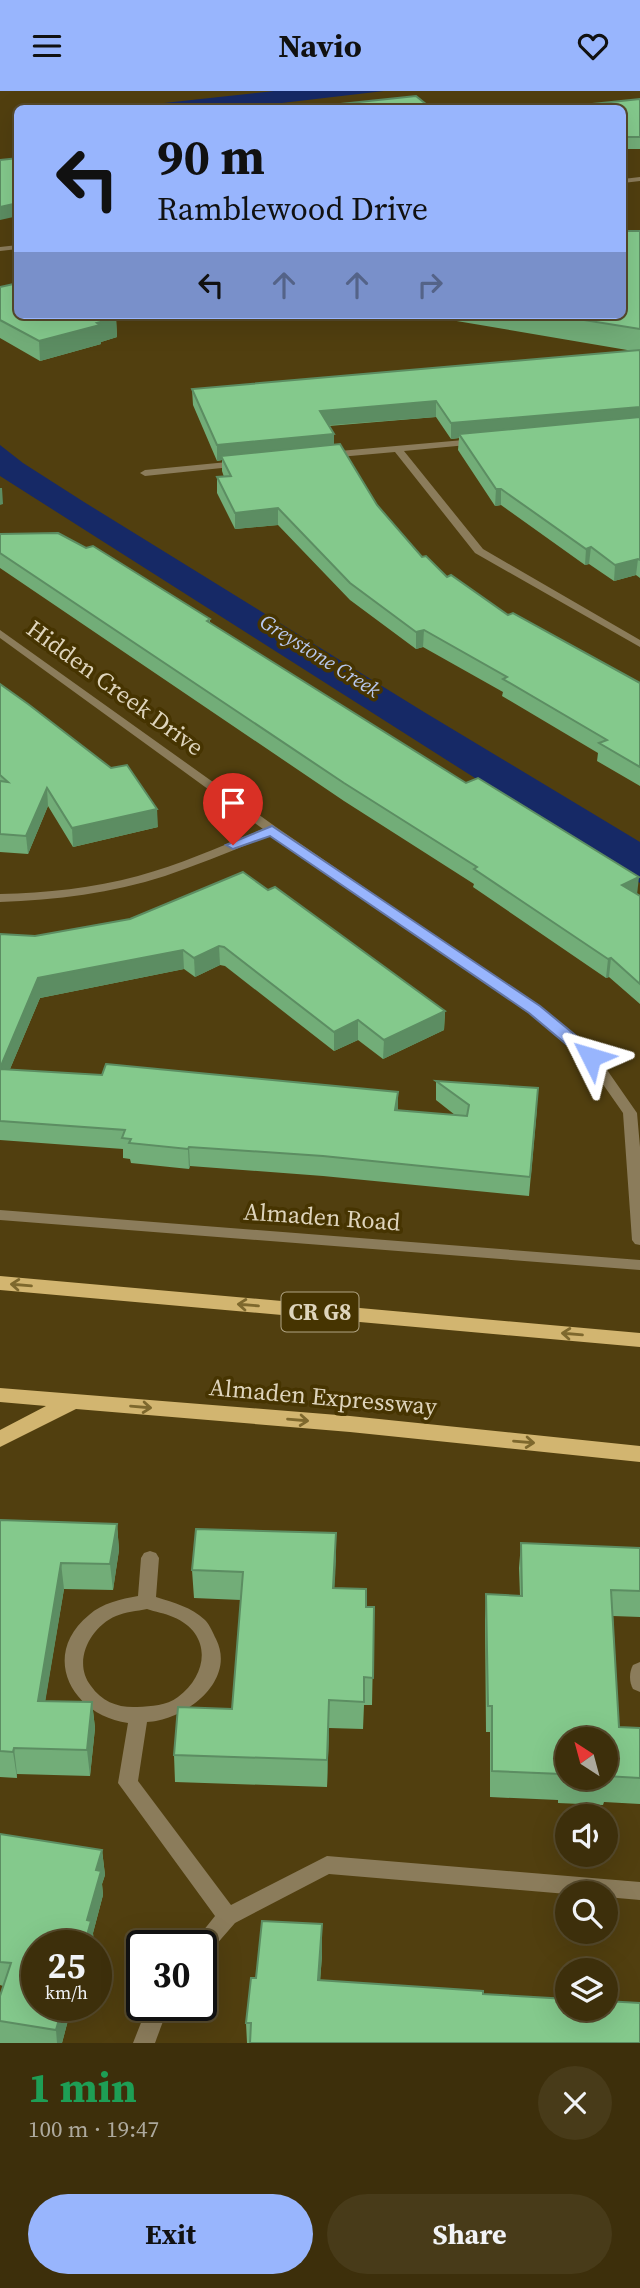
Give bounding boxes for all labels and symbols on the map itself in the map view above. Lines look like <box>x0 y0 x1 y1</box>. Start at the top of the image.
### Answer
water label: Greystone Creek <box>254 607 386 704</box>
street label: Hidden Creek Drive <box>20 612 211 763</box>
pin <box>203 773 263 845</box>
position arrow <box>554 1020 628 1094</box>
street label: Almaden Road <box>242 1195 402 1238</box>
one-way arrow <box>10 1278 33 1291</box>
road number: CR G8 <box>282 1293 358 1331</box>
one-way arrow <box>237 1298 260 1311</box>
one-way arrow <box>561 1327 584 1340</box>
street label: Almaden Expressway <box>208 1370 439 1423</box>
one-way arrow <box>129 1401 152 1414</box>
one-way arrow <box>286 1414 308 1427</box>
one-way arrow <box>512 1436 535 1449</box>
north arrow <box>555 1727 618 1790</box>
speed limit sign: 30 <box>126 1930 217 2021</box>

